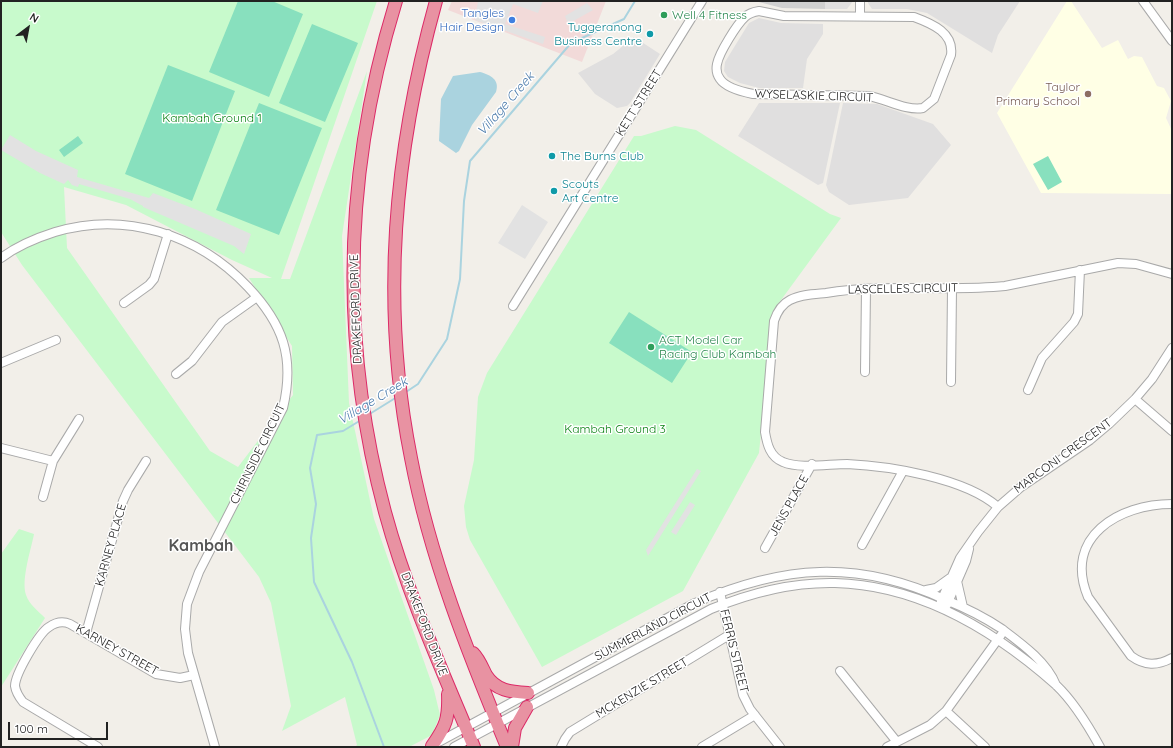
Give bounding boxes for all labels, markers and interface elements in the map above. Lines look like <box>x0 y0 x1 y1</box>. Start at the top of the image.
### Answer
place label: Tangles Hair Design <box>440 6 504 34</box>
north arrow <box>8 8 48 48</box>
place label: Well 4 Fitness <box>672 8 747 22</box>
text: N <box>27 10 42 26</box>
marker: Well 4 Fitness <box>659 10 669 20</box>
marker: Tangles Hair Design <box>507 15 517 25</box>
place label: Tuggeranong Business Centre <box>554 20 642 48</box>
marker: Tuggeranong Business Centre <box>645 29 655 39</box>
street label: KETT STREET <box>613 67 665 139</box>
water label: Village Creek <box>474 69 538 139</box>
place label: Taylor Primary School <box>996 80 1080 108</box>
street label: WYSELASKIE CIRCUIT <box>754 87 874 105</box>
marker: Taylor Primary School <box>1083 89 1093 99</box>
park label: Kambah Ground 1 <box>162 111 262 125</box>
place label: The Burns Club <box>560 149 644 163</box>
marker: The Burns Club <box>547 151 557 161</box>
place label: Scouts Art Centre <box>562 177 618 205</box>
marker: Scouts Art Centre <box>549 186 559 196</box>
street label: DRAKEFORD DRIVE <box>347 254 365 364</box>
street label: LASCELLES CIRCUIT <box>848 281 958 297</box>
place label: ACT Model Car Racing Club Kambah <box>659 333 776 361</box>
marker: ACT Model Car Racing Club Kambah <box>646 342 656 352</box>
water label: Village Creek <box>335 374 411 428</box>
street label: CHIRNSIDE CIRCUIT <box>227 401 289 507</box>
street label: MARCONI CRESCENT <box>1011 416 1115 496</box>
park label: Kambah Ground 3 <box>564 422 666 436</box>
street label: JENS PLACE <box>766 473 812 539</box>
street label: KARNEY PLACE <box>92 502 130 588</box>
district label: Kambah <box>169 536 233 556</box>
street label: DRAKEFORD DRIVE <box>398 570 450 678</box>
street label: SUMMERLAND CIRCUIT <box>592 590 714 664</box>
street label: FERRIS STREET <box>717 608 751 694</box>
street label: KARNEY STREET <box>73 621 161 679</box>
street label: MCKENZIE STREET <box>593 655 691 721</box>
scale bar <box>10 714 110 740</box>
text: 100 m <box>15 721 48 736</box>

